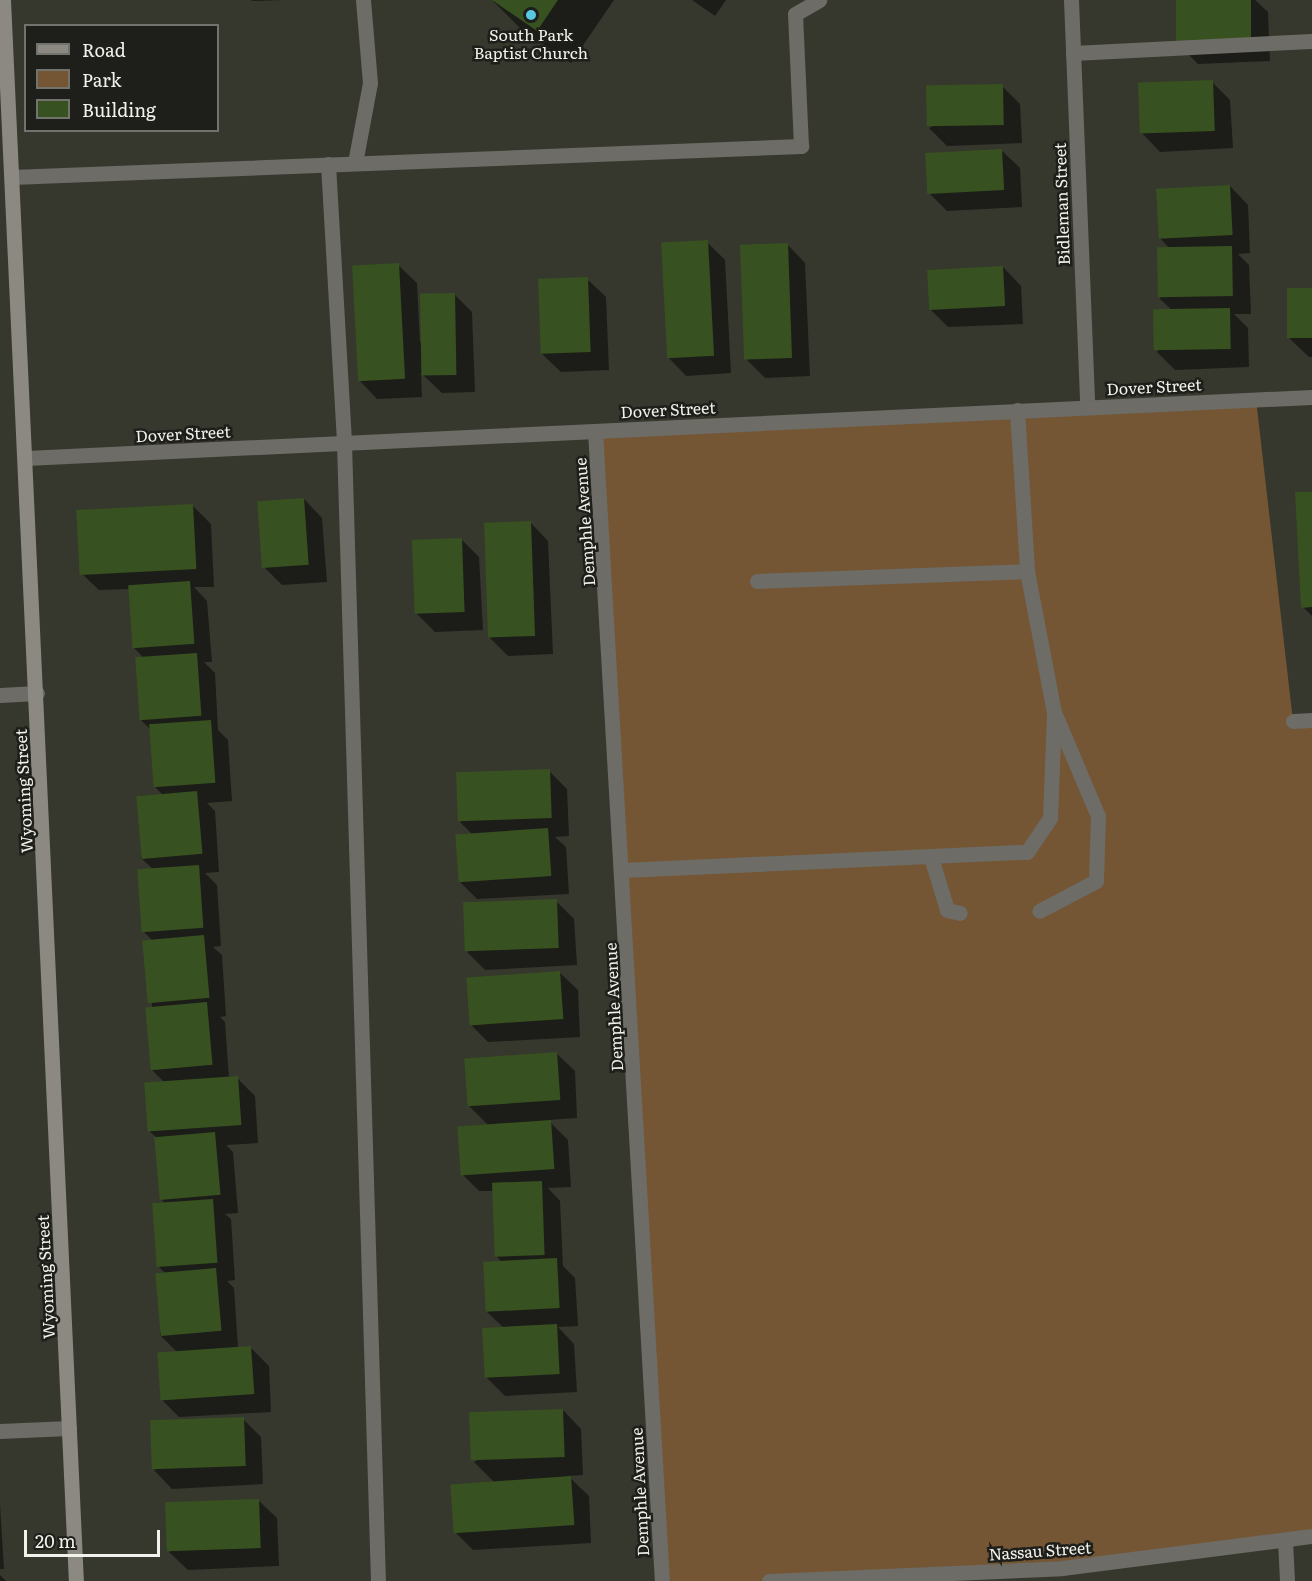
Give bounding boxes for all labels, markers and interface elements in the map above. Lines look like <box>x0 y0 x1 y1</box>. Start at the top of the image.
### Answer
marker: South Park Baptist Church <box>524 8 538 22</box>
legend <box>24 24 219 132</box>
place label: South Park Baptist Church <box>474 24 588 62</box>
text: Road <box>82 36 126 63</box>
text: Park <box>82 66 121 93</box>
text: Building <box>82 96 156 123</box>
street label: Bidleman Street <box>1049 142 1073 266</box>
street label: Dover Street <box>1106 374 1202 398</box>
street label: Dover Street <box>620 397 716 421</box>
street label: Dover Street <box>135 421 231 445</box>
street label: Demphle Avenue <box>570 457 598 587</box>
street label: Wyoming Street <box>10 728 36 854</box>
street label: Demphle Avenue <box>600 942 626 1072</box>
street label: Wyoming Street <box>32 1214 58 1340</box>
street label: Demphle Avenue <box>626 1427 652 1557</box>
scale bar <box>27 1518 164 1556</box>
text: 20 m <box>35 1527 76 1554</box>
street label: Nassau Street <box>988 1537 1092 1563</box>

